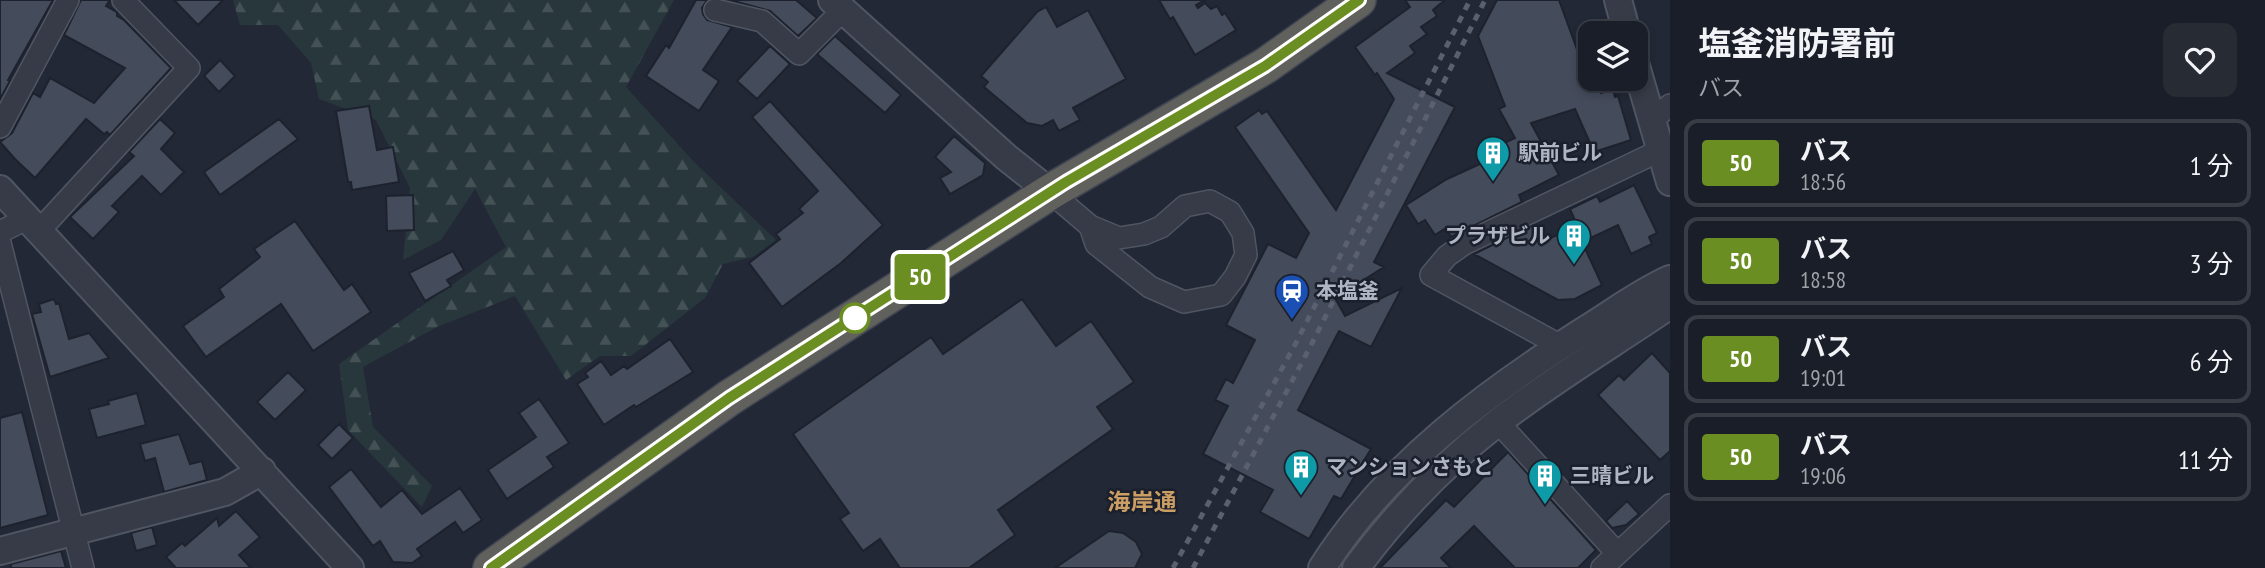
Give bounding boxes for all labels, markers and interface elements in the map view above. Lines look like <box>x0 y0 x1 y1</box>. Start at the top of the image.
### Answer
map controls <box>1578 21 1648 91</box>
button: layers <box>1578 21 1648 91</box>
text: 塩釜消防署前 <box>1698 21 1896 64</box>
button: heart <box>2163 23 2237 97</box>
text: バス <box>1698 73 1744 102</box>
building icon: 駅前ビル <box>1474 134 1512 183</box>
text: バス <box>1800 134 1852 167</box>
place label: 駅前ビル <box>1518 139 1602 166</box>
text: 50 <box>1729 147 1752 178</box>
text: 1 分 <box>2190 149 2233 182</box>
text: 18:56 <box>1800 167 1846 196</box>
building icon: プラザビル <box>1555 217 1593 266</box>
place label: プラザビル <box>1445 222 1550 249</box>
text: バス <box>1800 232 1852 265</box>
text: 50 <box>1729 245 1752 276</box>
text: 3 分 <box>2190 247 2233 280</box>
line badge: 50 <box>888 254 951 300</box>
text: 50 <box>909 261 931 292</box>
text: 18:58 <box>1800 265 1846 294</box>
station icon: 本塩釜 <box>1273 272 1311 321</box>
place label: 本塩釜 <box>1316 277 1379 304</box>
unlabelled marker <box>840 303 870 333</box>
text: バス <box>1800 330 1852 363</box>
text: 50 <box>1729 343 1752 374</box>
text: 6 分 <box>2190 345 2233 378</box>
text: 19:01 <box>1800 363 1846 392</box>
text: バス <box>1800 428 1852 461</box>
text: 50 <box>1729 441 1752 472</box>
text: 11 分 <box>2178 443 2233 476</box>
building icon: マンションさもと <box>1282 448 1320 497</box>
place label: マンションさもと <box>1326 453 1494 480</box>
building icon: 三晴ビル <box>1526 457 1564 506</box>
text: 19:06 <box>1800 461 1846 490</box>
place label: 三晴ビル <box>1570 462 1654 489</box>
district label: 海岸通 <box>1108 487 1177 516</box>

